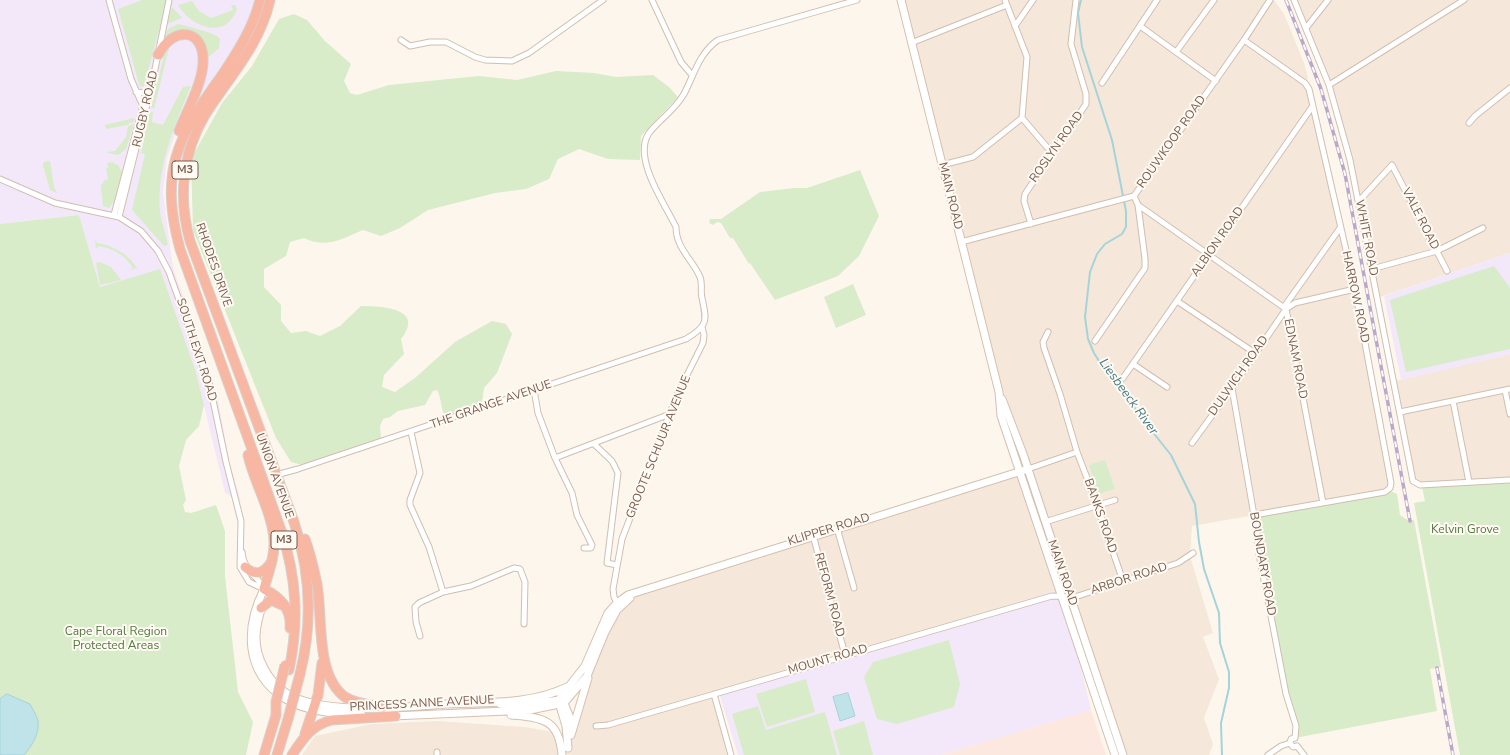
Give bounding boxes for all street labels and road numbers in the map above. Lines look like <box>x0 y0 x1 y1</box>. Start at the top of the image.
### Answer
street label: RUGBY ROAD <box>130 69 162 149</box>
street label: ROUWKOOP ROAD <box>1135 93 1209 191</box>
street label: ROSLYN ROAD <box>1027 109 1087 185</box>
road number: M3 <box>172 161 198 179</box>
street label: MAIN ROAD <box>935 161 965 231</box>
street label: VALE ROAD <box>1398 186 1442 252</box>
street label: WHITE ROAD <box>1352 199 1380 277</box>
street label: ALBION ROAD <box>1189 204 1247 280</box>
street label: RHODES DRIVE <box>192 221 234 309</box>
street label: HARROW ROAD <box>1338 250 1372 344</box>
street label: SOUTH EXIT ROAD <box>173 297 219 403</box>
street label: EDNAM ROAD <box>1280 318 1310 400</box>
street label: DULWICH ROAD <box>1206 333 1272 419</box>
street label: GROOTE SCHUUR AVENUE <box>624 373 694 521</box>
street label: THE GRANGE AVENUE <box>428 377 554 433</box>
street label: UNION AVENUE <box>252 431 296 521</box>
street label: BANKS ROAD <box>1081 477 1119 555</box>
street label: KLIPPER ROAD <box>786 511 872 549</box>
street label: BOUNDARY ROAD <box>1246 511 1278 617</box>
road number: M3 <box>271 531 297 549</box>
street label: MAIN ROAD <box>1044 538 1080 608</box>
street label: REFORM ROAD <box>811 551 847 639</box>
street label: ARBOR ROAD <box>1089 560 1169 598</box>
street label: MOUNT ROAD <box>787 642 869 678</box>
street label: PRINCESS ANNE AVENUE <box>349 693 495 715</box>

